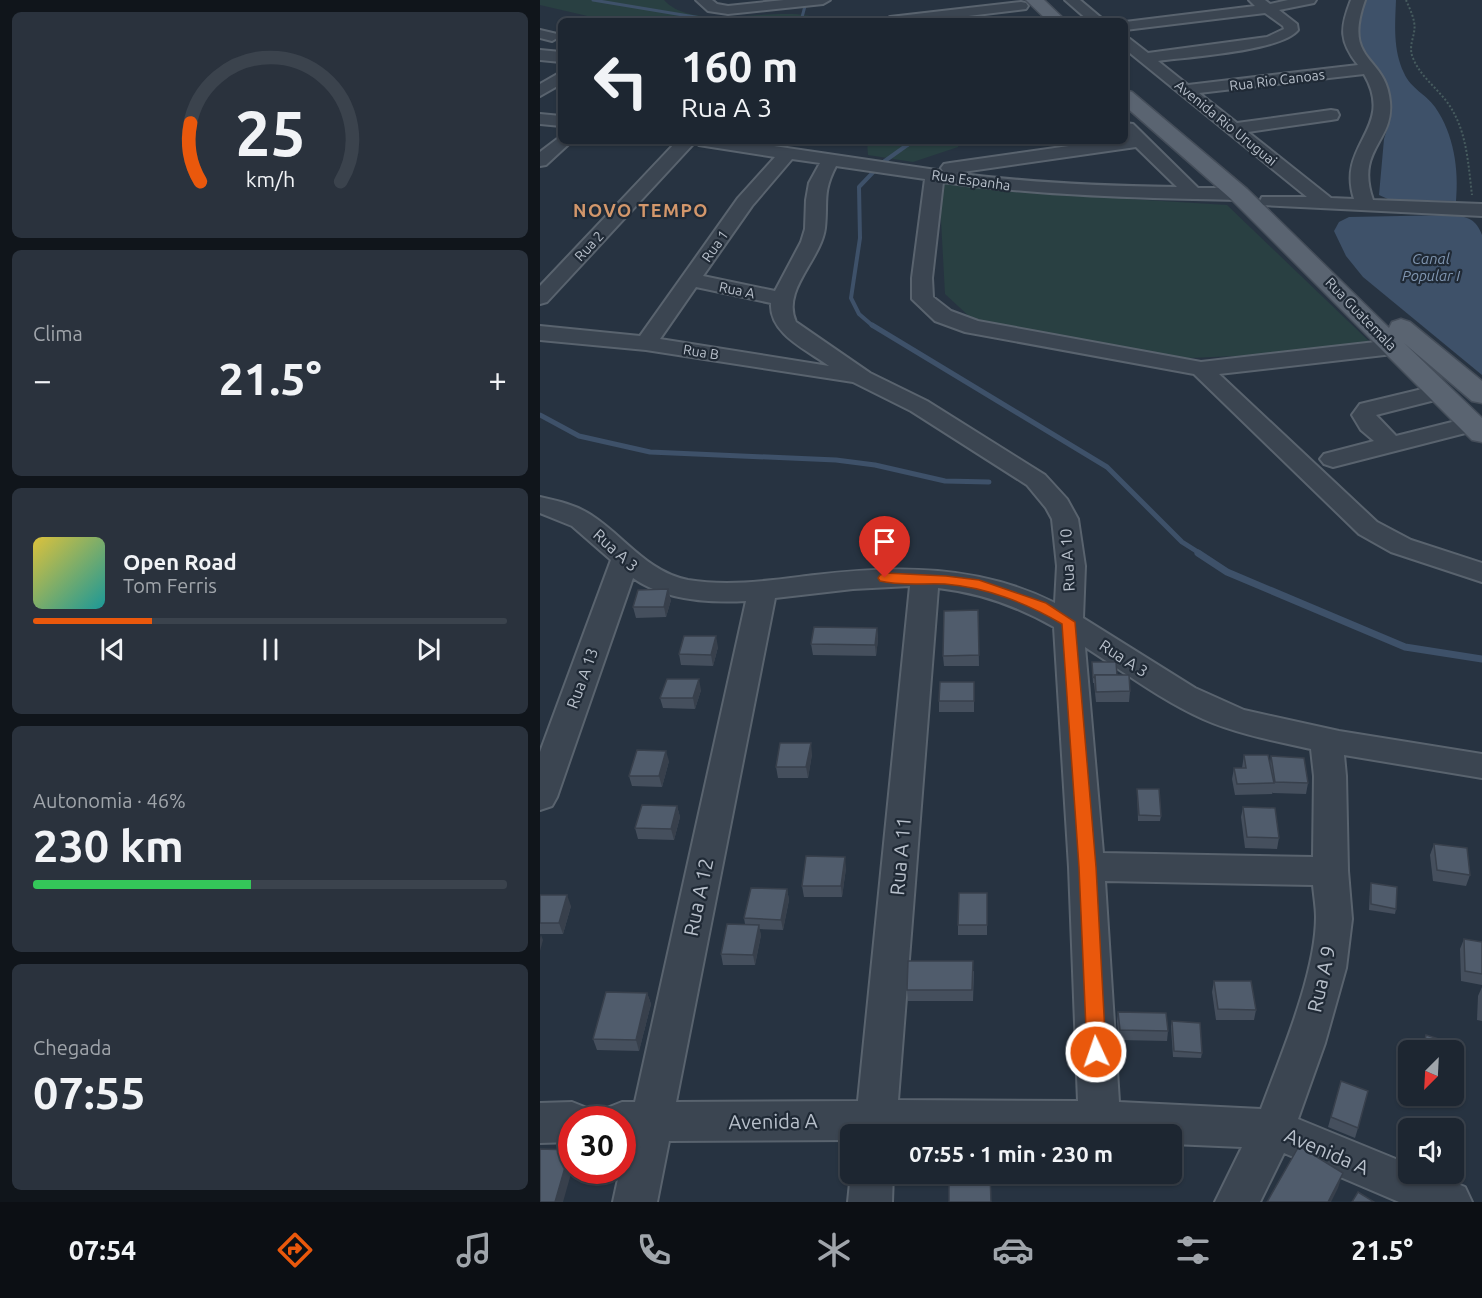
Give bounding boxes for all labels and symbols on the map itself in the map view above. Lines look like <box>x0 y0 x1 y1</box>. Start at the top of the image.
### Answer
street label: Rua Rio Canoas <box>1228 66 1326 94</box>
street label: Avenida Rio Uruguai <box>1172 77 1280 169</box>
street label: Rua Espanha <box>930 167 1012 193</box>
district label: NOVO TEMPO <box>573 200 709 220</box>
street label: Rua 1 <box>698 227 732 265</box>
street label: Rua 2 <box>571 228 607 264</box>
water label: Canal Popular I <box>1402 250 1461 284</box>
street label: Rua Guatemala <box>1322 274 1400 354</box>
street label: Rua A <box>718 278 756 302</box>
street label: Rua B <box>682 341 720 363</box>
pin <box>859 516 910 578</box>
street label: Rua A 3 <box>590 525 642 575</box>
street label: Rua A 10 <box>1056 528 1078 592</box>
street label: Rua A 3 <box>1096 636 1152 680</box>
street label: Rua A 13 <box>563 645 601 711</box>
street label: Rua A 11 <box>885 816 915 896</box>
street label: Rua A 12 <box>679 856 717 938</box>
street label: Rua A 9 <box>1302 943 1340 1015</box>
position arrow <box>1064 1020 1128 1084</box>
north arrow <box>1398 1040 1464 1106</box>
speed limit sign: 30 <box>558 1106 636 1184</box>
street label: Avenida A <box>728 1109 818 1133</box>
street label: Avenida A <box>1281 1123 1373 1179</box>

